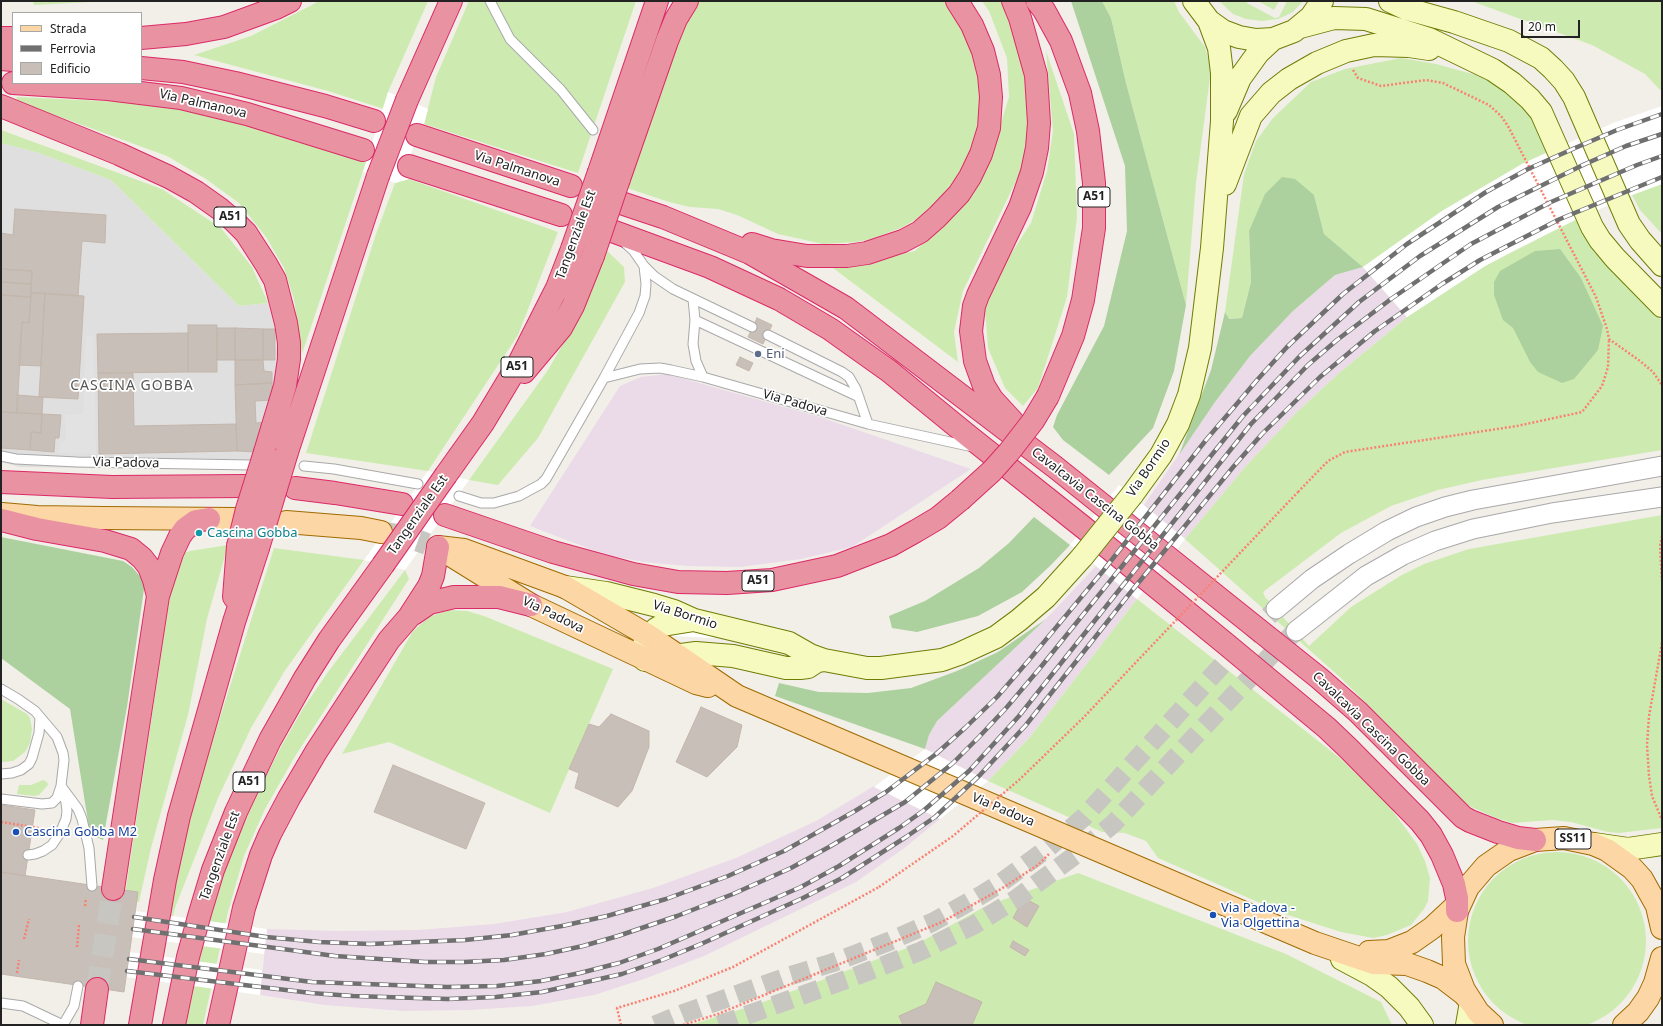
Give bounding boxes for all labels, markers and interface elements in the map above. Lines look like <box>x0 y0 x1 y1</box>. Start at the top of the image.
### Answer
legend <box>12 12 142 84</box>
scale bar <box>1523 12 1582 38</box>
text: 20 m <box>1528 18 1556 35</box>
text: Strada <box>50 20 86 37</box>
text: Ferrovia <box>50 40 96 57</box>
text: Edificio <box>50 60 91 77</box>
street label: Via Palmanova <box>158 86 248 122</box>
street label: Via Palmanova <box>472 148 562 190</box>
road number: A51 <box>1078 187 1110 207</box>
street label: Tangenziale Est <box>553 188 599 282</box>
road number: A51 <box>214 207 246 227</box>
place label: Eni <box>766 346 785 362</box>
marker: Eni <box>753 349 763 359</box>
road number: A51 <box>501 357 533 377</box>
district label: CASCINA GOBBA <box>70 378 194 394</box>
street label: Via Padova <box>761 386 829 420</box>
street label: Via Bormio <box>1124 436 1174 500</box>
street label: Cavalcavia Cascina Gobba <box>1028 444 1162 554</box>
street label: Via Padova <box>93 455 159 471</box>
street label: Tangenziale Est <box>385 472 451 558</box>
place label: Cascina Gobba <box>207 525 298 541</box>
marker: Cascina Gobba <box>194 528 204 538</box>
road number: A51 <box>742 571 774 591</box>
street label: Via Padova <box>520 593 586 637</box>
street label: Via Bormio <box>651 597 719 633</box>
street label: Cavalcavia Cascina Gobba <box>1309 669 1433 789</box>
road number: A51 <box>233 772 265 792</box>
street label: Via Padova <box>969 790 1037 830</box>
street label: Tangenziale Est <box>197 809 243 903</box>
place label: Cascina Gobba M2 <box>24 824 137 840</box>
marker: Cascina Gobba M2 <box>11 827 21 837</box>
road number: SS11 <box>1555 829 1591 849</box>
place label: Via Padova - Via Olgettina <box>1221 900 1300 931</box>
marker: Via Padova - Via Olgettina <box>1208 910 1218 920</box>

